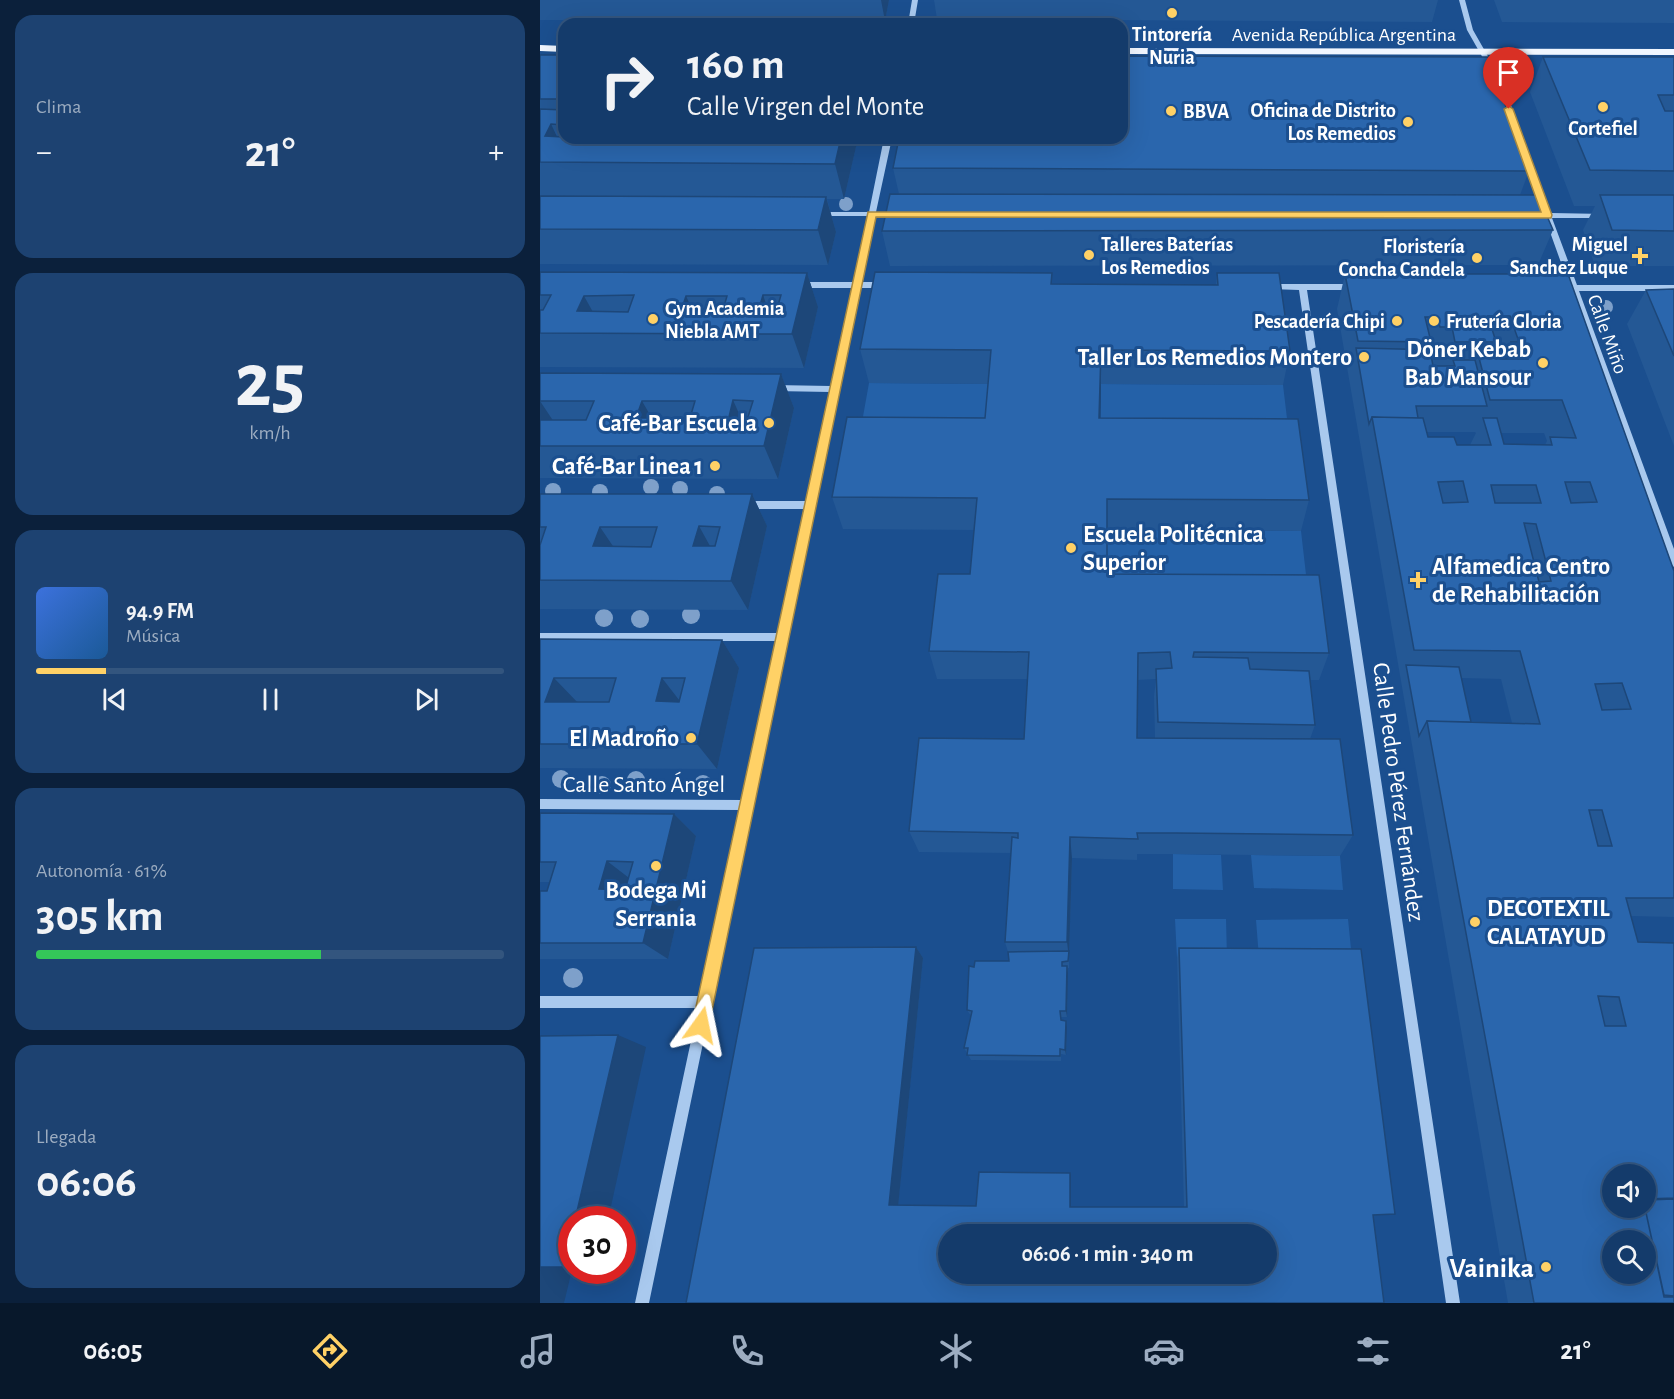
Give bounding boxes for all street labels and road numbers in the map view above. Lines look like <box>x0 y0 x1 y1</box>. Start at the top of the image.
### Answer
street label: Avenida República Argentina <box>1232 25 1456 45</box>
street label: Calle Miño <box>1584 292 1631 377</box>
street label: Calle Pedro Pérez Fernández <box>1368 661 1428 923</box>
street label: Calle Santo Ángel <box>563 771 725 797</box>

